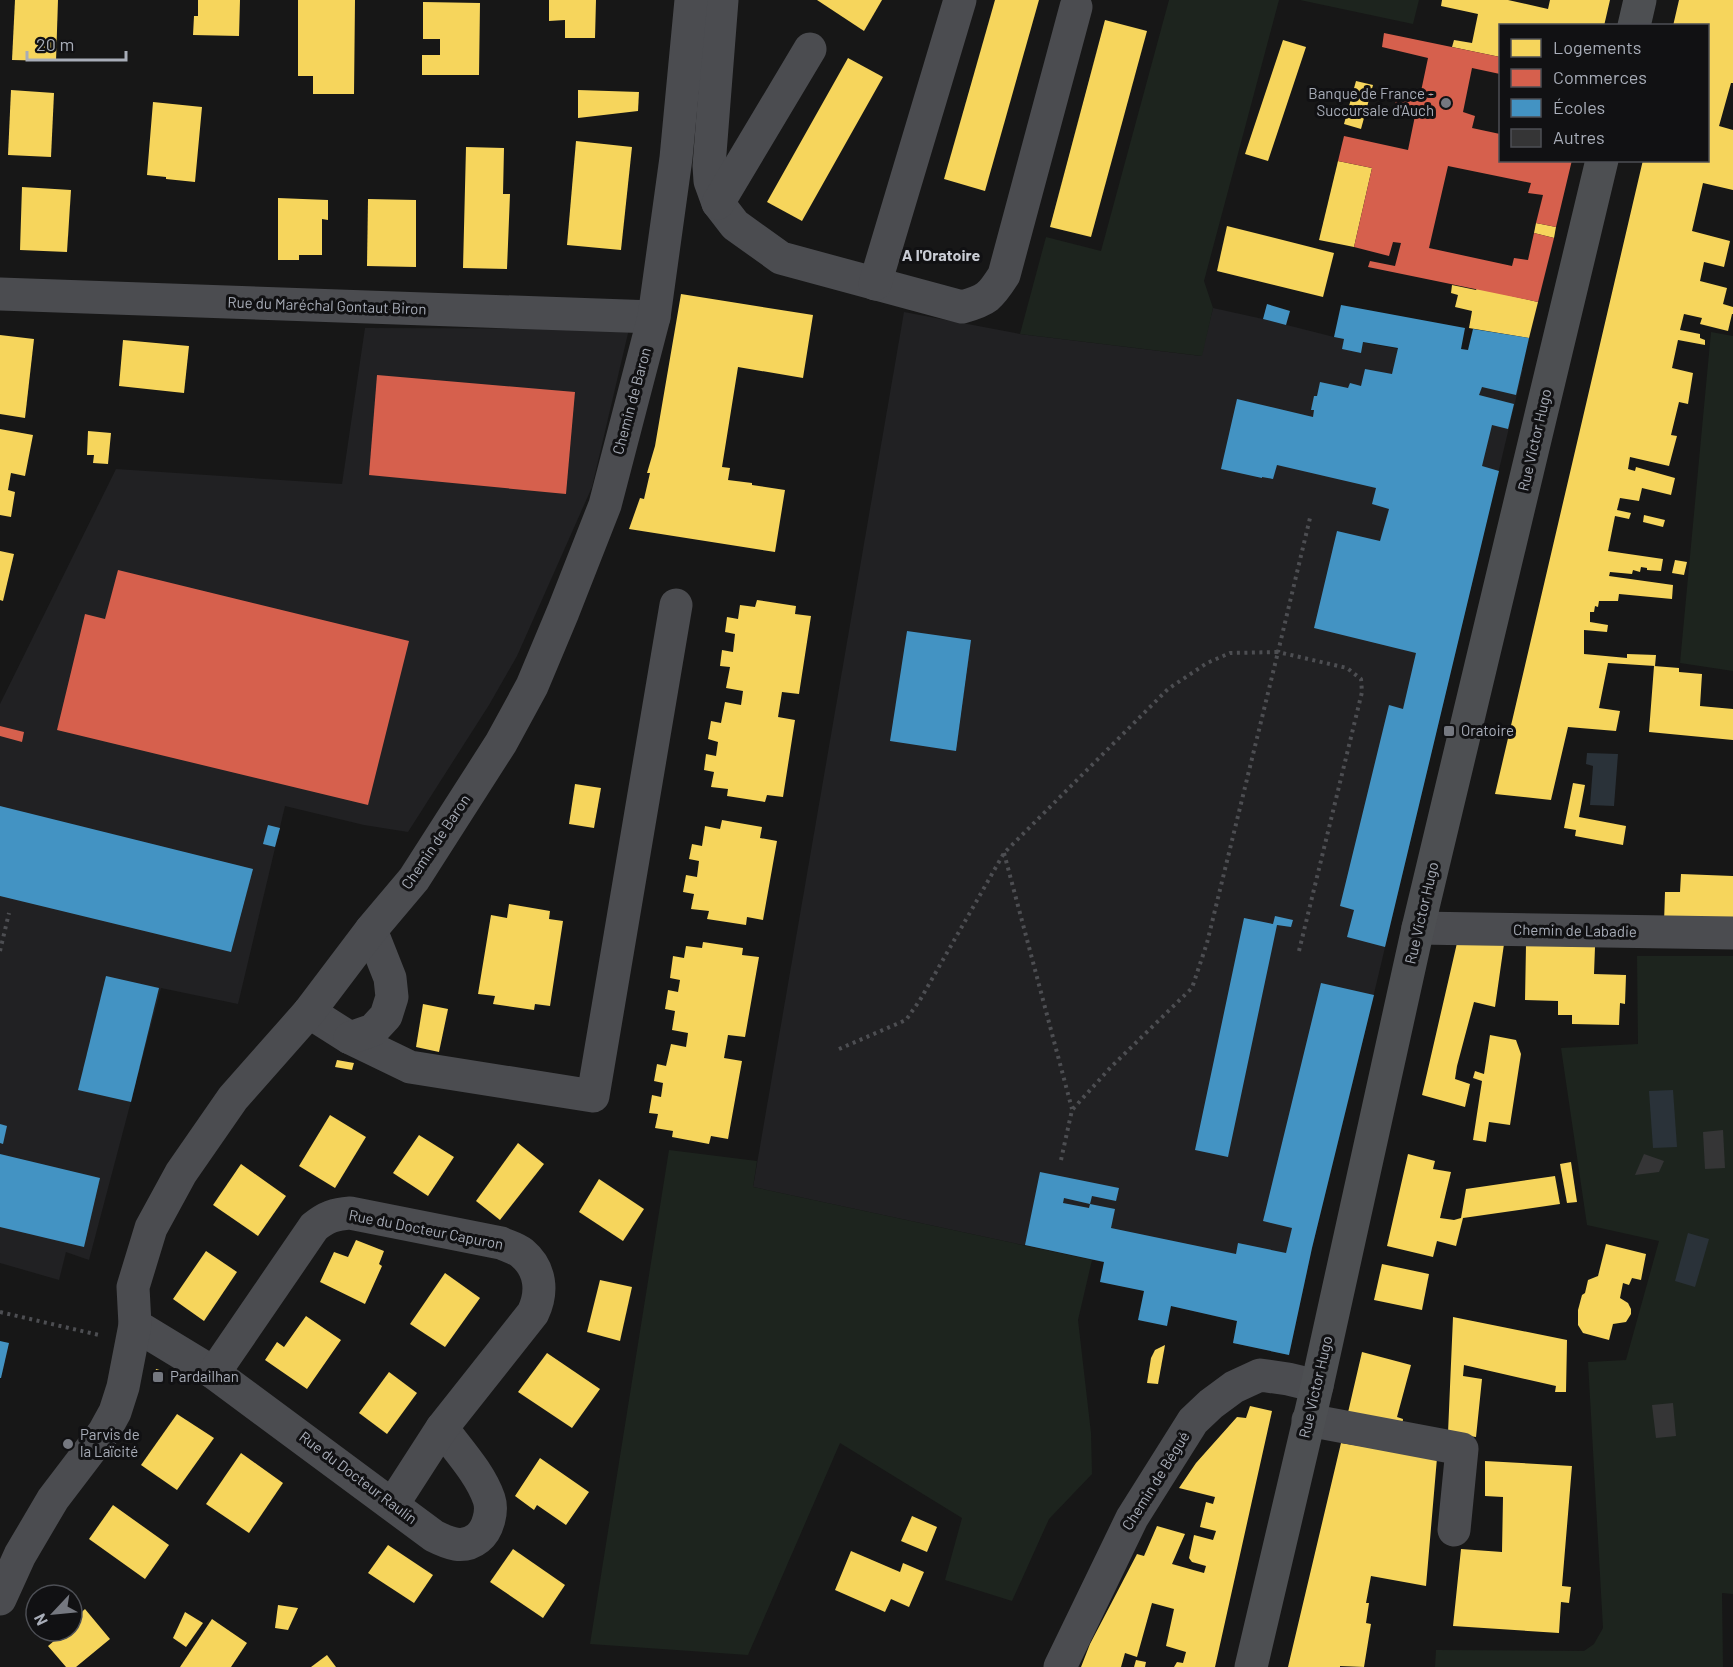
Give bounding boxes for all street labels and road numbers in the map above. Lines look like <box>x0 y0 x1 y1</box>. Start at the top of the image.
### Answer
street label: Rue du Maréchal Gontaut Biron <box>227 293 427 317</box>
street label: Chemin de Baron <box>608 345 654 456</box>
street label: Rue Victor Hugo <box>1513 387 1555 493</box>
street label: Chemin de Baron <box>397 791 473 892</box>
street label: Rue Victor Hugo <box>1400 860 1442 966</box>
street label: Chemin de Labadie <box>1513 920 1637 940</box>
street label: Rue du Docteur Capuron <box>347 1205 505 1253</box>
street label: Rue Victor Hugo <box>1294 1334 1336 1440</box>
street label: Rue du Docteur Raulin <box>296 1427 421 1527</box>
street label: Chemin de Bégué <box>1118 1428 1193 1533</box>

